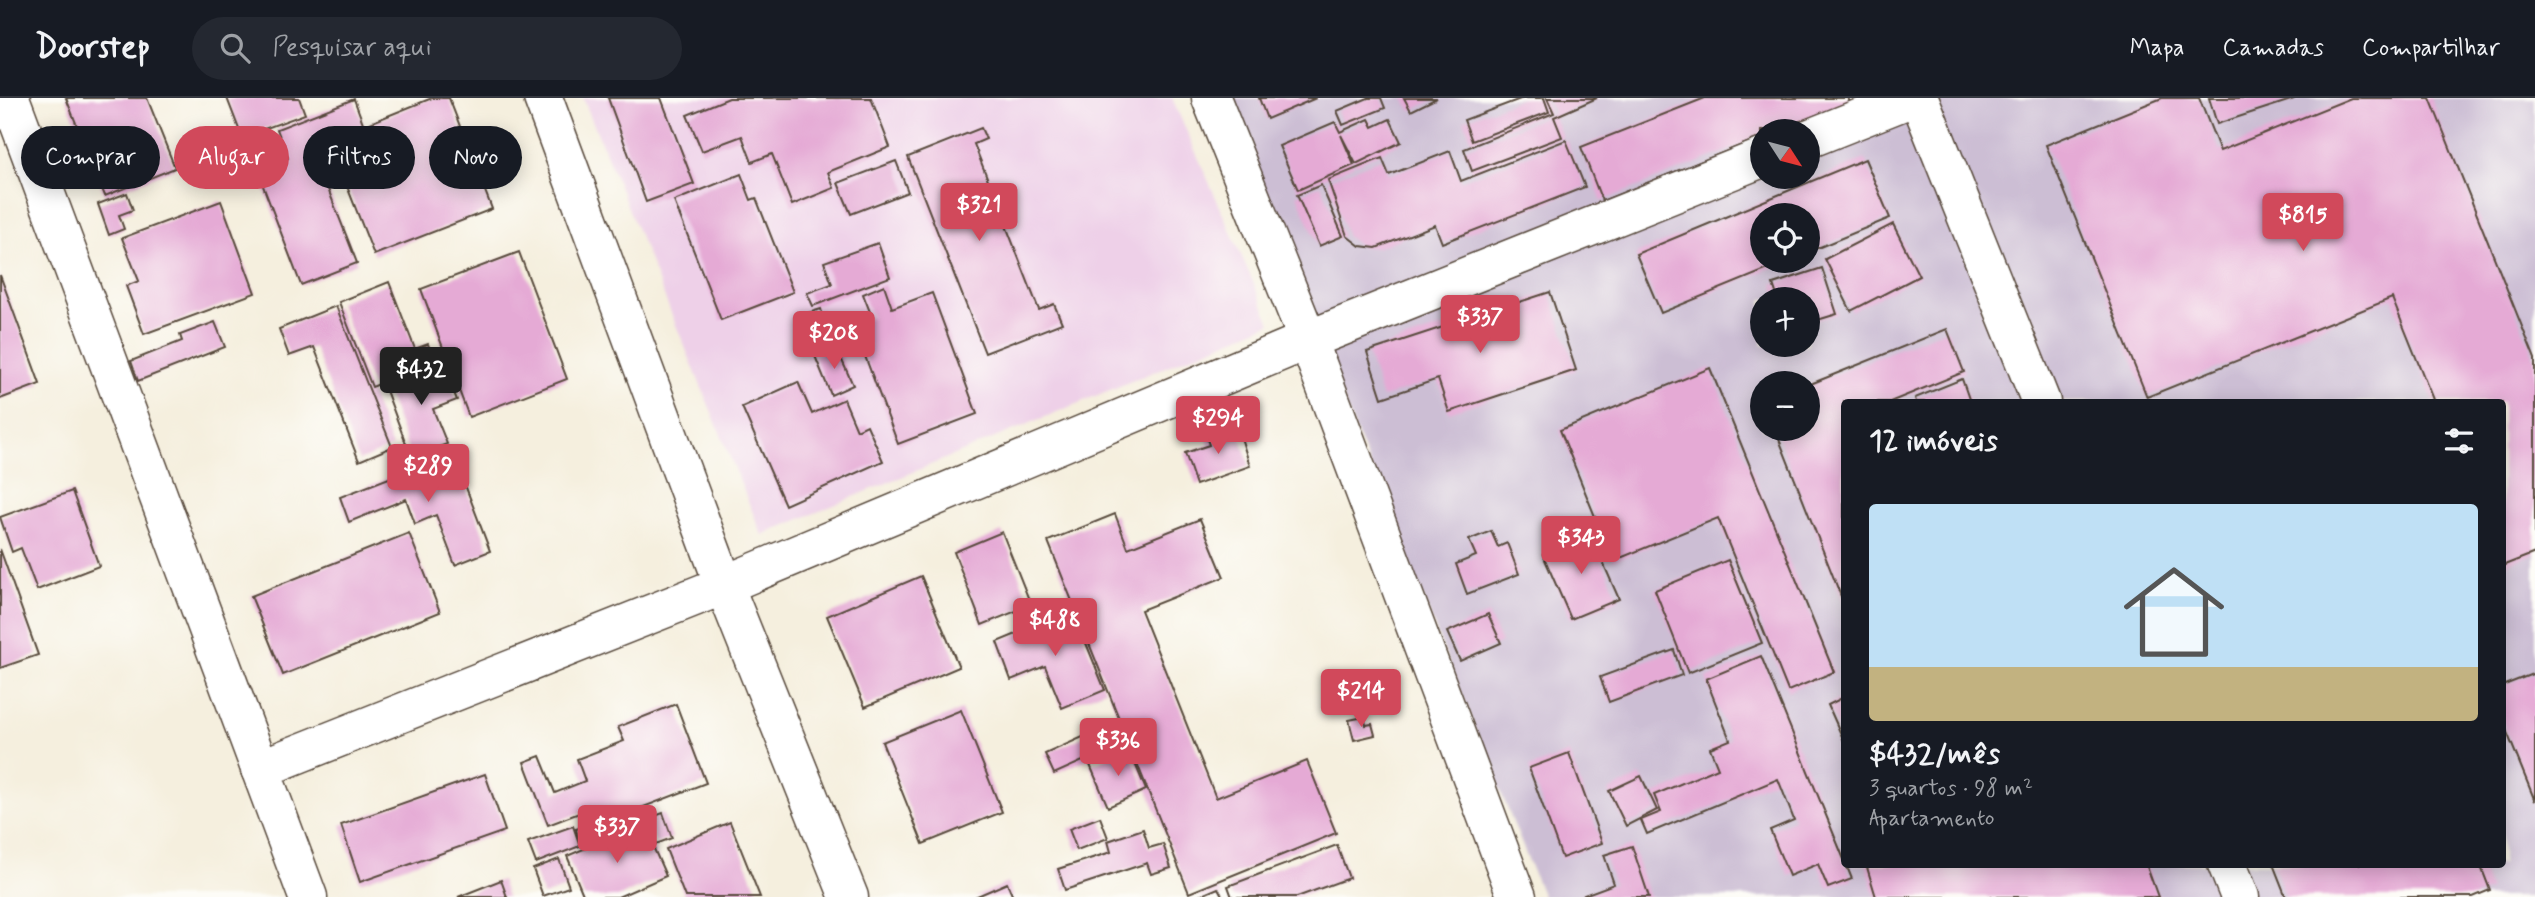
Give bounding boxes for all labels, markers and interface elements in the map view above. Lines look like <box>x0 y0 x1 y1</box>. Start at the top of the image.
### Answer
search box <box>192 17 682 80</box>
text: Doorstep <box>35 26 150 70</box>
icon: search <box>216 29 254 67</box>
text: Pesquisar aqui <box>272 31 432 65</box>
text: Mapa <box>2130 33 2184 64</box>
text: Camadas <box>2222 33 2324 64</box>
text: Compartilhar <box>2362 33 2500 64</box>
north arrow <box>1750 119 1820 189</box>
map controls <box>1750 119 1820 441</box>
chip: Comprar <box>21 126 160 189</box>
chip: Alugar <box>174 126 289 189</box>
chip: Filtros <box>303 126 415 189</box>
chip: Novo <box>429 126 522 189</box>
pin: $321 <box>938 184 1020 243</box>
text: $321 <box>956 191 1002 221</box>
pin: $815 <box>2262 194 2344 253</box>
text: $815 <box>2278 201 2328 231</box>
button: locate <box>1750 203 1820 273</box>
button: + <box>1750 287 1820 357</box>
pin: $337 <box>1439 296 1521 355</box>
text: $337 <box>1457 303 1503 333</box>
pin: $208 <box>793 312 875 371</box>
text: $208 <box>809 319 859 349</box>
pin: $432 <box>380 348 462 407</box>
text: $432 <box>396 355 446 385</box>
button: − <box>1750 371 1820 441</box>
pin: $294 <box>1177 396 1259 456</box>
text: $294 <box>1192 404 1244 434</box>
text: 12 imóveis <box>1869 422 1998 461</box>
icon: filters <box>2440 422 2478 460</box>
pin: $289 <box>387 444 469 504</box>
text: $289 <box>403 452 453 482</box>
pin: $343 <box>1540 517 1622 576</box>
text: $343 <box>1557 524 1605 554</box>
icon: home <box>2111 549 2237 675</box>
pin: $488 <box>1014 598 1096 658</box>
text: $488 <box>1029 606 1081 636</box>
pin: $214 <box>1320 670 1402 729</box>
text: $214 <box>1337 677 1385 707</box>
pin: $336 <box>1077 718 1159 778</box>
text: $336 <box>1096 726 1140 756</box>
text: $432/mês <box>1869 735 2000 774</box>
text: 3 quartos · 98 m² <box>1869 774 2033 804</box>
text: Apartamento <box>1869 804 1995 834</box>
pin: $337 <box>576 806 658 865</box>
text: $337 <box>594 813 640 843</box>

